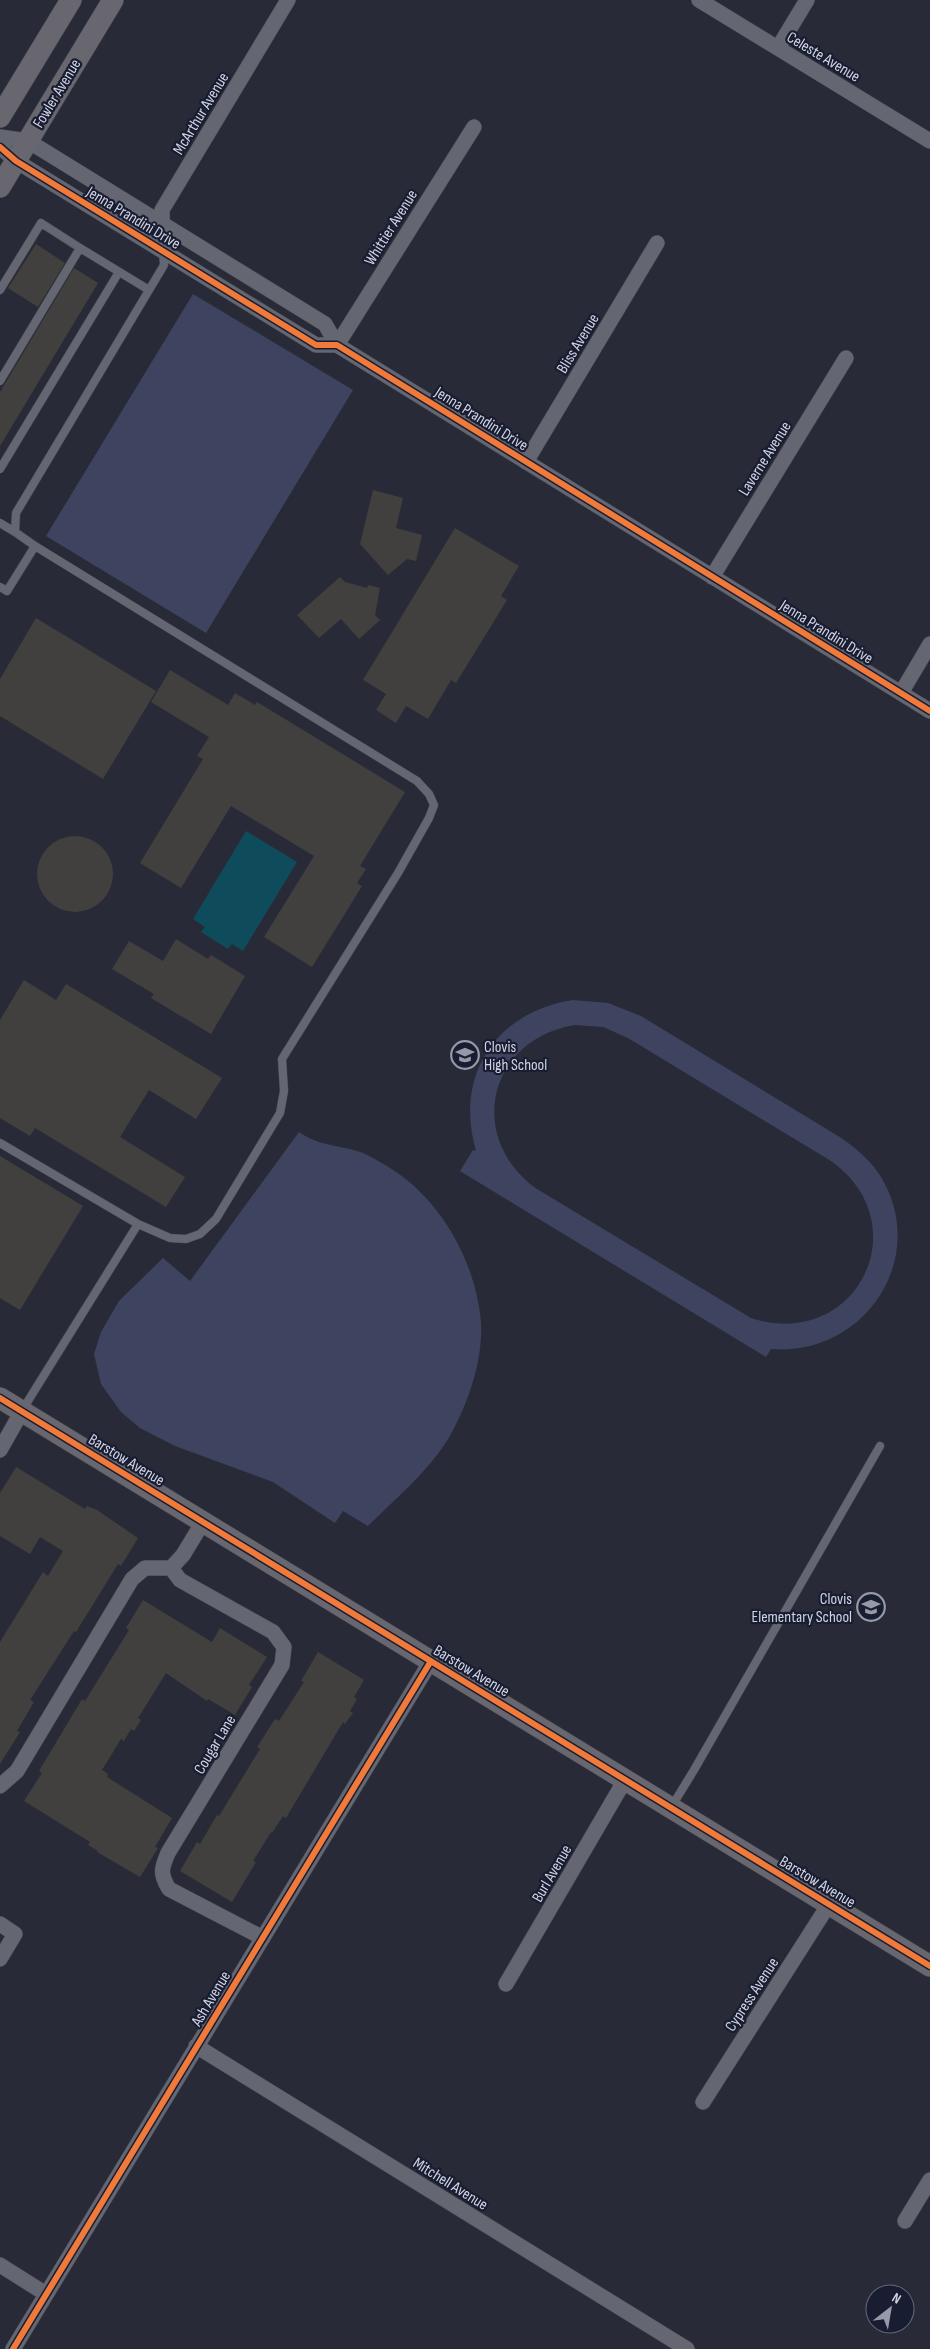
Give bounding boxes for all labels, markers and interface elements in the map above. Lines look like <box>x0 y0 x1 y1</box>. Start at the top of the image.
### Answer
street label: Celeste Avenue <box>783 28 863 87</box>
street label: Fowler Avenue <box>29 56 85 132</box>
street label: McArthur Avenue <box>169 69 233 158</box>
street label: Jenna Prandini Drive <box>82 182 184 254</box>
street label: Whittier Avenue <box>361 186 422 269</box>
street label: Bliss Avenue <box>553 310 604 377</box>
street label: Jenna Prandini Drive <box>430 383 531 455</box>
street label: Laverne Avenue <box>735 418 796 499</box>
street label: Jenna Prandini Drive <box>775 596 876 668</box>
place label: Clovis High School <box>484 1038 547 1075</box>
school or university icon: Clovis High School <box>450 1040 480 1070</box>
street label: Barstow Avenue <box>85 1430 168 1490</box>
place label: Clovis Elementary School <box>752 1590 852 1627</box>
school or university icon: Clovis Elementary School <box>856 1592 886 1622</box>
street label: Barstow Avenue <box>430 1641 513 1701</box>
street label: Cougar Lane <box>190 1712 240 1778</box>
street label: Burl Avenue <box>528 1842 576 1906</box>
street label: Barstow Avenue <box>776 1852 859 1912</box>
street label: Cypress Avenue <box>721 1954 783 2035</box>
street label: Ash Avenue <box>187 1968 235 2031</box>
street label: Mitchell Avenue <box>409 2154 491 2215</box>
north arrow <box>865 2284 915 2334</box>
text: N <box>889 2289 904 2307</box>

